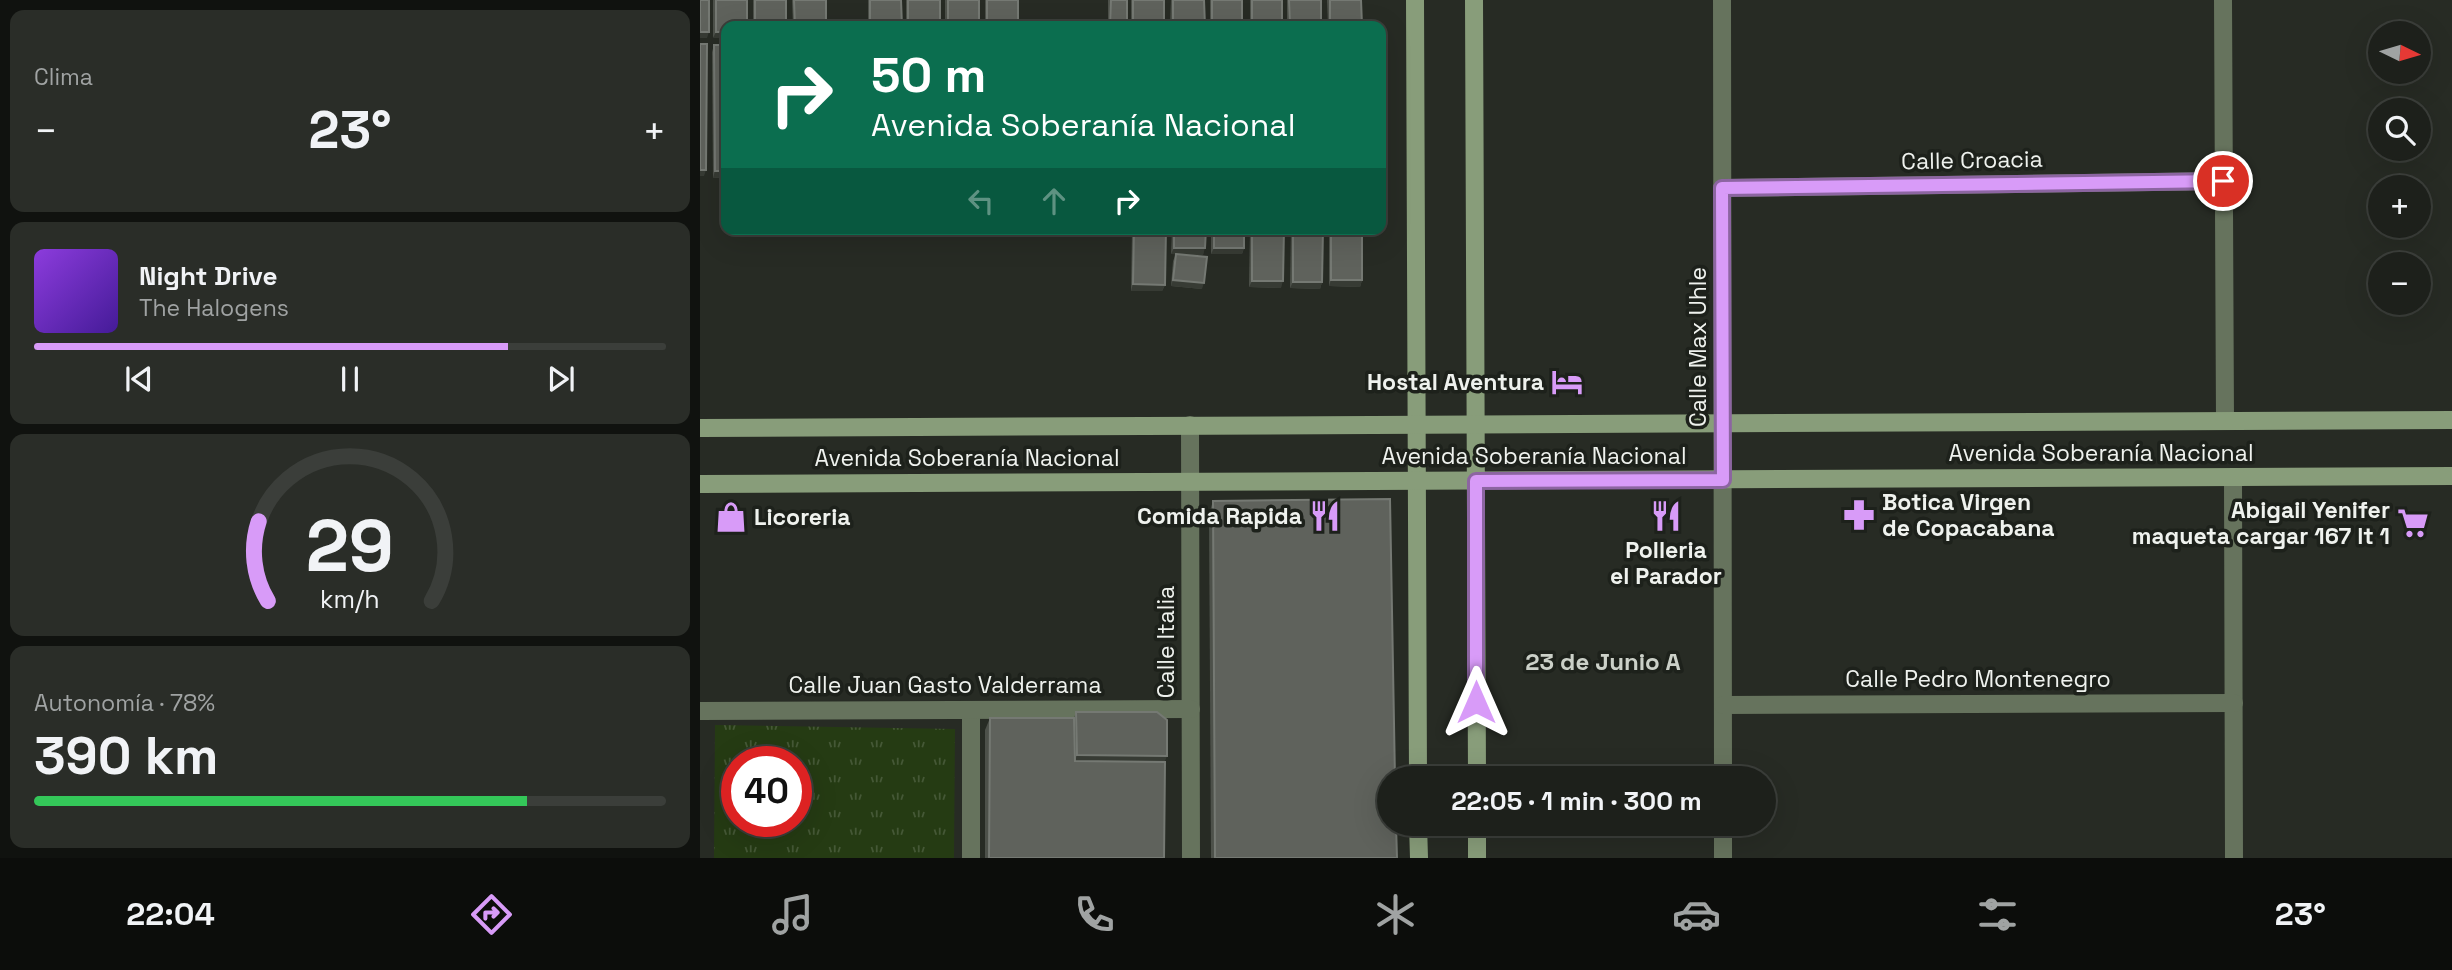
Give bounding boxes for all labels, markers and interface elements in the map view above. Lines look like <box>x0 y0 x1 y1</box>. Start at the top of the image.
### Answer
north arrow <box>2368 21 2431 84</box>
map controls <box>2368 21 2431 315</box>
text: 50 m <box>871 44 986 106</box>
icon: right <box>756 49 847 140</box>
text: Clima <box>34 62 93 92</box>
text: 23° <box>309 97 392 163</box>
button: search <box>2368 98 2431 161</box>
text: Avenida Soberanía Nacional <box>871 105 1296 145</box>
text: − <box>34 107 58 155</box>
text: + <box>642 107 666 155</box>
street label: Calle Croacia <box>1901 144 2043 176</box>
pin <box>2193 151 2253 211</box>
icon: arrive <box>2204 162 2242 200</box>
button: + <box>2368 175 2431 238</box>
icon: left <box>962 182 1000 220</box>
icon: ahead <box>1035 182 1073 220</box>
icon: right <box>1108 182 1146 220</box>
button: − <box>2368 252 2431 315</box>
text: Night Drive <box>139 259 277 293</box>
street label: Calle Max Uhle <box>1683 267 1713 427</box>
text: The Halogens <box>139 293 289 323</box>
icon: previous <box>120 360 158 398</box>
icon: pause <box>331 360 369 398</box>
icon: next <box>542 360 580 398</box>
hotel icon: Hostal Aventura <box>1550 365 1584 399</box>
place label: Hostal Aventura <box>1367 367 1544 397</box>
street label: Avenida Soberanía Nacional <box>1948 438 2254 468</box>
street label: Avenida Soberanía Nacional <box>1381 441 1687 471</box>
street label: Avenida Soberanía Nacional <box>814 443 1120 473</box>
place label: Botica Virgen de Copacabana <box>1882 487 2055 543</box>
place label: Abigail Yenifer maqueta cargar 167 lt 1 <box>2132 495 2390 551</box>
pharmacy icon: Botica Virgen de Copacabana <box>1842 498 1876 532</box>
text: 29 <box>306 499 394 592</box>
restaurant icon: Comida Rapida <box>1308 499 1342 533</box>
restaurant icon: Polleria el Parador <box>1649 499 1683 533</box>
shop icon: Licoreria <box>714 500 748 534</box>
place label: Comida Rapida <box>1137 501 1302 531</box>
place label: Licoreria <box>754 502 851 532</box>
supermarket icon: Abigail Yenifer maqueta cargar 167 lt 1 <box>2396 506 2430 540</box>
place label: Polleria el Parador <box>1610 535 1722 591</box>
text: km/h <box>320 583 380 615</box>
street label: Calle Italia <box>1151 586 1181 698</box>
district label: 23 de Junio A <box>1525 646 1681 677</box>
street label: Calle Pedro Montenegro <box>1845 664 2111 694</box>
position arrow <box>1439 665 1513 739</box>
street label: Calle Juan Gasto Valderrama <box>788 670 1102 700</box>
text: Autonomía · 78% <box>34 688 215 718</box>
text: 390 km <box>34 723 218 789</box>
speed limit sign: 40 <box>721 746 812 837</box>
text: 22:05 · 1 min · 300 m <box>1451 784 1702 818</box>
icon: directions <box>467 890 516 939</box>
icon: music <box>768 890 817 939</box>
icon: phone <box>1070 890 1119 939</box>
icon: climate <box>1371 890 1420 939</box>
icon: car <box>1672 890 1721 939</box>
icon: filters <box>1973 890 2022 939</box>
text: 22:04 <box>126 894 215 934</box>
text: 23° <box>2275 894 2326 934</box>

